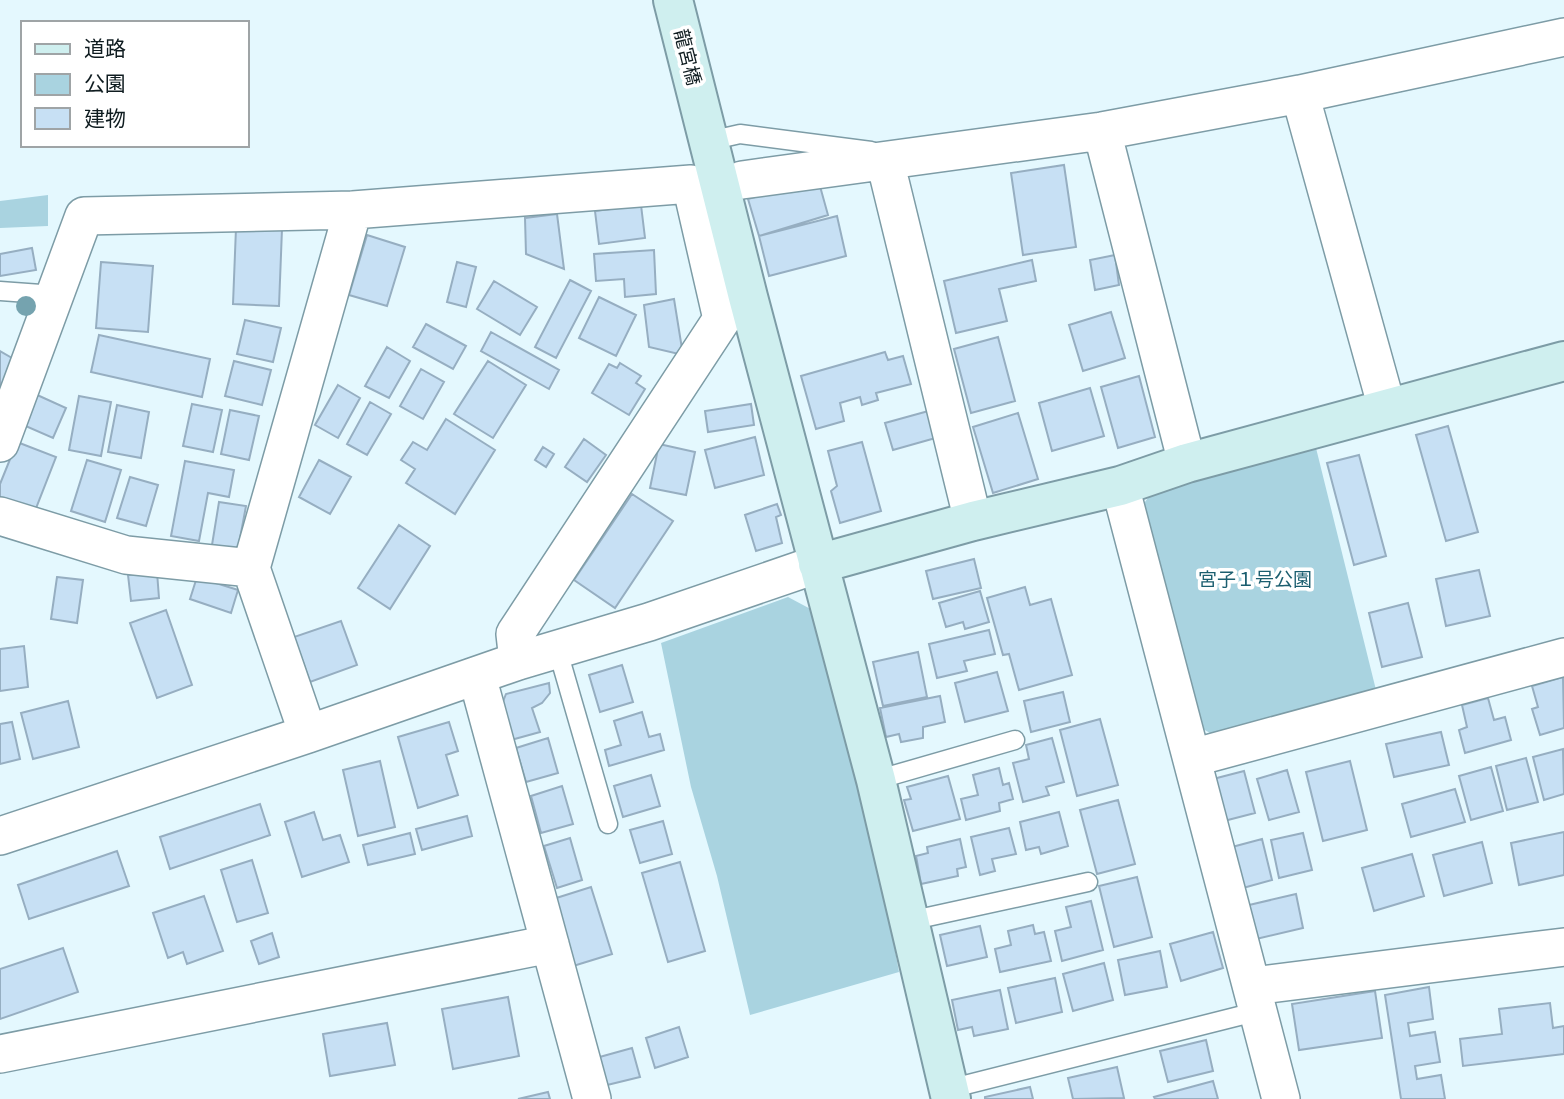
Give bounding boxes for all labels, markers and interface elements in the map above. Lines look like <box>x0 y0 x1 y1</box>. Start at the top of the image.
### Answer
legend <box>21 21 248 147</box>
street label: 龍宮橋 <box>668 26 708 88</box>
text: 道路 <box>84 34 126 63</box>
text: 公園 <box>84 69 126 98</box>
text: 建物 <box>84 104 126 133</box>
park label: 宮子１号公園 <box>1198 566 1312 592</box>

